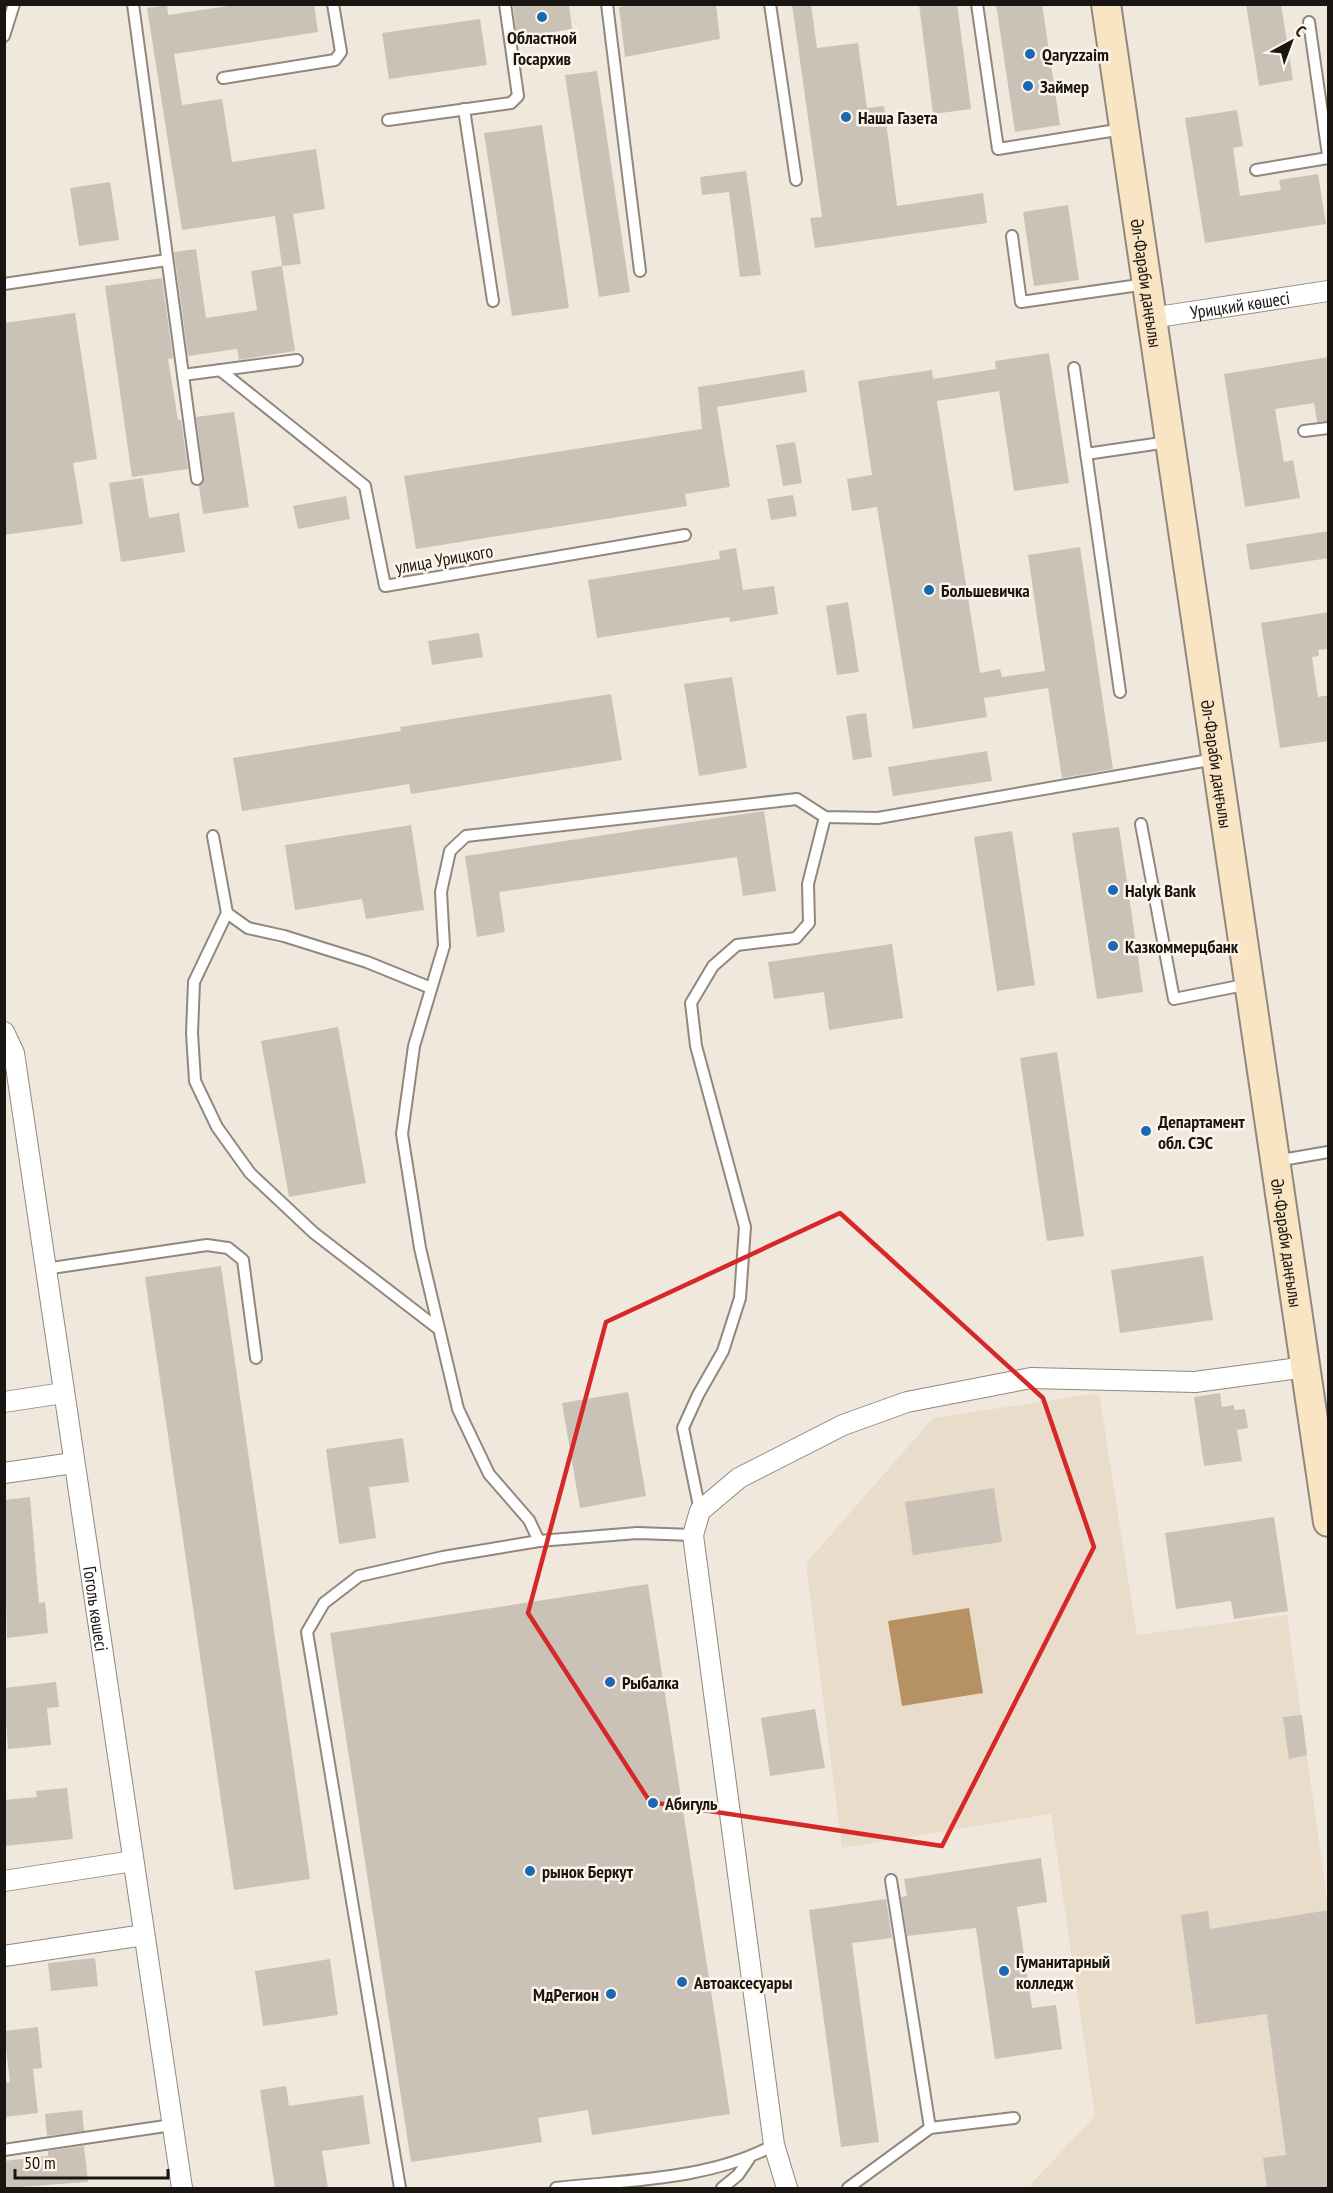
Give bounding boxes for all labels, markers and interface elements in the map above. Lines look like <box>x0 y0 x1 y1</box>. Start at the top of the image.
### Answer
marker: Областной Госархив <box>535 10 549 24</box>
north arrow <box>1261 12 1321 72</box>
text: С <box>1292 21 1311 41</box>
place label: Областной Госархив <box>507 26 577 70</box>
place label: Qaryzzaim <box>1042 43 1109 66</box>
marker: Qaryzzaim <box>1023 47 1037 61</box>
place label: Займер <box>1040 75 1089 98</box>
marker: Займер <box>1021 79 1035 93</box>
place label: Наша Газета <box>858 106 938 129</box>
marker: Наша Газета <box>839 110 853 124</box>
street label: Әл-Фараби даңғылы <box>1126 217 1168 349</box>
street label: Урицкий көшесі <box>1189 285 1291 323</box>
street label: улица Урицкого <box>393 539 495 579</box>
place label: Большевичка <box>941 579 1030 602</box>
marker: Большевичка <box>922 583 936 597</box>
street label: Әл-Фараби даңғылы <box>1196 698 1238 830</box>
place label: Halyk Bank <box>1125 879 1197 902</box>
marker: Halyk Bank <box>1106 883 1120 897</box>
place label: Казкоммерцбанк <box>1125 935 1239 958</box>
marker: Казкоммерцбанк <box>1106 939 1120 953</box>
place label: Департамент обл. СЭС <box>1158 1110 1245 1154</box>
marker: Департамент обл. СЭС <box>1139 1124 1153 1138</box>
street label: Әл-Фараби даңғылы <box>1266 1177 1308 1309</box>
street label: Гоголь көшесі <box>79 1565 114 1653</box>
place label: Рыбалка <box>622 1671 679 1694</box>
marker: Рыбалка <box>603 1675 617 1689</box>
place label: Абигуль <box>664 1792 718 1815</box>
marker: Абигуль <box>646 1796 660 1810</box>
place label: рынок Беркут <box>542 1860 634 1883</box>
marker: рынок Беркут <box>523 1864 537 1878</box>
place label: Гуманитарный колледж <box>1016 1950 1110 1994</box>
marker: Гуманитарный колледж <box>997 1964 1011 1978</box>
place label: Автоаксесуары <box>693 1971 792 1994</box>
marker: Автоаксесуары <box>675 1975 689 1989</box>
place label: МдРегион <box>533 1983 599 2006</box>
marker: МдРегион <box>604 1987 618 2001</box>
scale bar <box>15 2142 168 2180</box>
text: 50 m <box>24 2151 56 2174</box>

